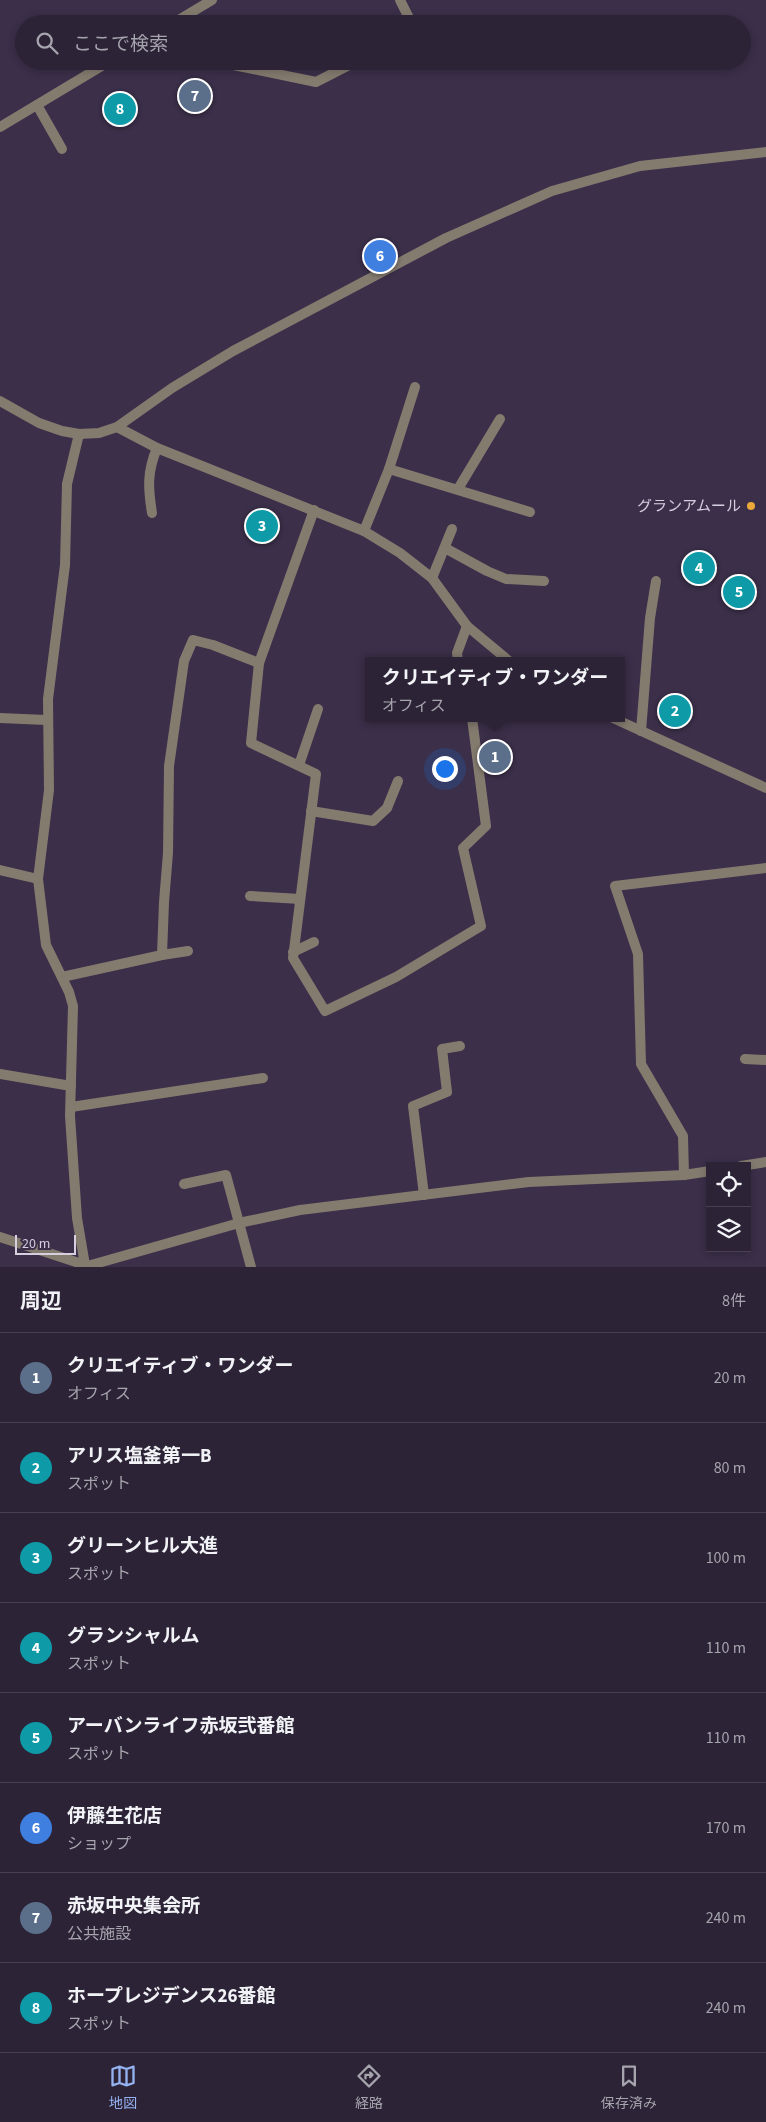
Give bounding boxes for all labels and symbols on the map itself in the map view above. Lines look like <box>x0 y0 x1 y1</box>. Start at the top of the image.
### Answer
pin: 7 <box>179 77 211 115</box>
pin: 8 <box>104 90 136 128</box>
pin: 6 <box>364 237 396 275</box>
place label: グランアムール <box>637 496 741 517</box>
marker: グランアムール <box>745 500 757 512</box>
pin: 3 <box>246 507 278 545</box>
pin: 4 <box>683 549 715 587</box>
pin: 5 <box>723 573 755 611</box>
pin: 2 <box>659 692 691 730</box>
pin: 1 <box>479 738 511 776</box>
your location <box>432 756 458 782</box>
scale bar <box>15 1232 76 1255</box>

